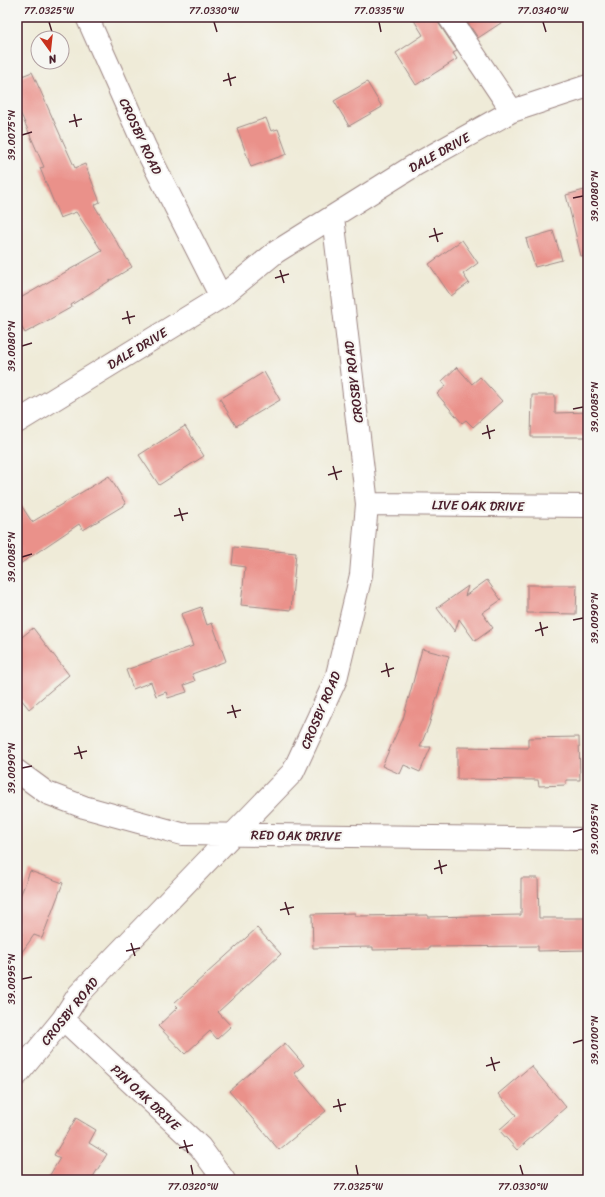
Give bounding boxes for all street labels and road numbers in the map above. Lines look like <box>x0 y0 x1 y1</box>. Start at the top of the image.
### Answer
street label: CROSBY ROAD <box>113 94 169 179</box>
street label: DALE DRIVE <box>404 126 475 179</box>
street label: DALE DRIVE <box>102 321 173 376</box>
street label: CROSBY ROAD <box>337 339 370 424</box>
street label: LIVE OAK DRIVE <box>432 493 525 518</box>
street label: CROSBY ROAD <box>294 668 347 753</box>
street label: RED OAK DRIVE <box>251 823 342 848</box>
street label: CROSBY ROAD <box>34 972 104 1051</box>
street label: PIN OAK DRIVE <box>105 1058 187 1137</box>

